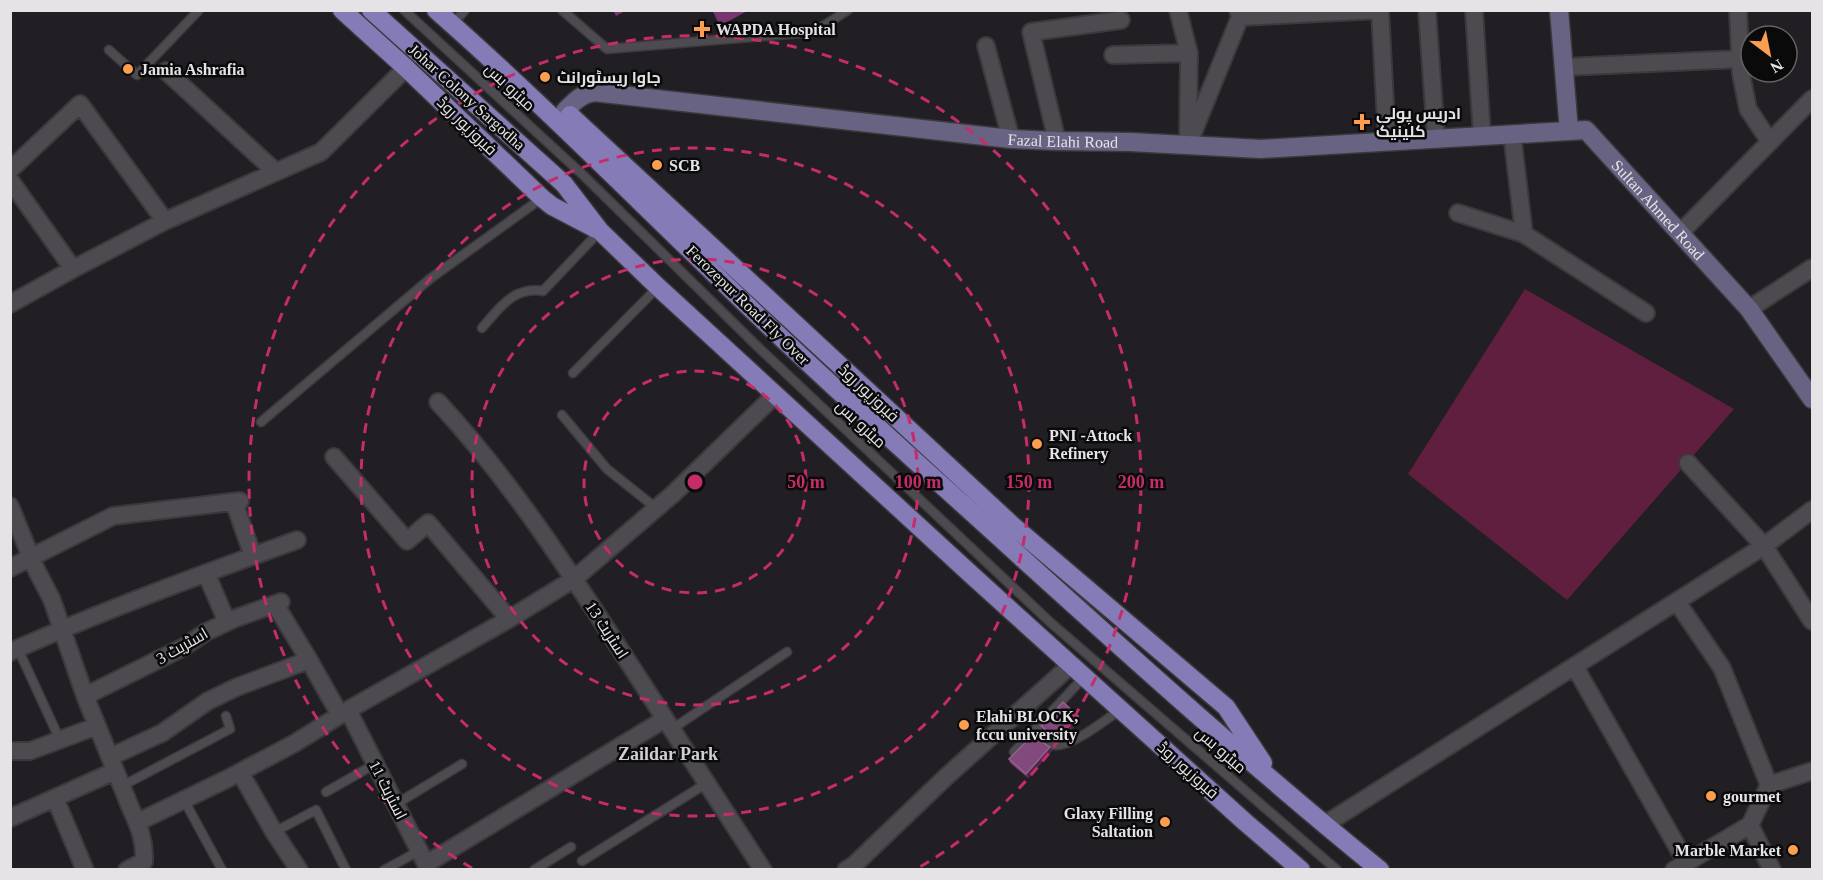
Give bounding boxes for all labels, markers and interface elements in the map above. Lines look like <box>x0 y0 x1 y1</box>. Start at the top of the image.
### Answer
marker: WAPDA Hospital <box>693 20 711 38</box>
place label: WAPDA Hospital <box>716 21 836 39</box>
north arrow <box>1739 24 1799 84</box>
street label: Johar Colony Sargodha <box>405 41 528 154</box>
text: N <box>1767 56 1786 77</box>
street label: میٹرو بس <box>480 60 538 116</box>
place label: Jamia Ashrafia <box>140 61 244 78</box>
marker: Jamia Ashrafia <box>121 62 135 76</box>
place label: جاوا ریسٹورانٹ <box>557 69 661 87</box>
marker: جاوا ریسٹورانٹ <box>538 70 552 84</box>
street label: فیروزپور روڈ <box>432 94 500 161</box>
place label: ادریس پولی کلینیک <box>1376 105 1461 140</box>
marker: ادریس پولی کلینیک <box>1353 113 1371 131</box>
street label: Fazal Elahi Road <box>1008 130 1118 150</box>
street label: Sultan Ahmed Road <box>1609 156 1708 263</box>
place label: SCB <box>669 157 700 174</box>
marker: SCB <box>650 158 664 172</box>
street label: Ferozepur Road Fly Over <box>682 242 813 369</box>
street label: فیروزپور روڈ <box>833 361 903 427</box>
street label: میٹرو بس <box>831 397 889 453</box>
place label: PNI -Attock Refinery <box>1049 427 1132 463</box>
marker: PNI -Attock Refinery <box>1030 437 1044 451</box>
centre of rings <box>685 472 705 492</box>
text: 50 m <box>787 472 825 492</box>
text: 100 m <box>895 472 941 492</box>
text: 150 m <box>1006 472 1052 492</box>
text: 200 m <box>1118 472 1164 492</box>
street label: اسٹریٹ 13 <box>581 598 632 662</box>
street label: اسٹریٹ 3 <box>153 625 211 668</box>
place label: Elahi BLOCK, fccu university <box>976 708 1078 744</box>
marker: Elahi BLOCK, fccu university <box>957 718 971 732</box>
street label: میٹرو بس <box>1191 723 1250 778</box>
street label: فیروزپور روڈ <box>1152 738 1222 804</box>
district label: Zaildar Park <box>618 744 718 764</box>
street label: اسٹریٹ 11 <box>365 758 410 823</box>
place label: gourmet <box>1723 788 1781 806</box>
marker: gourmet <box>1704 789 1718 803</box>
place label: Glaxy Filling Saltation <box>1064 805 1153 840</box>
marker: Glaxy Filling Saltation <box>1158 815 1172 829</box>
place label: Marble Market <box>1675 842 1782 859</box>
marker: Marble Market <box>1786 843 1800 857</box>

